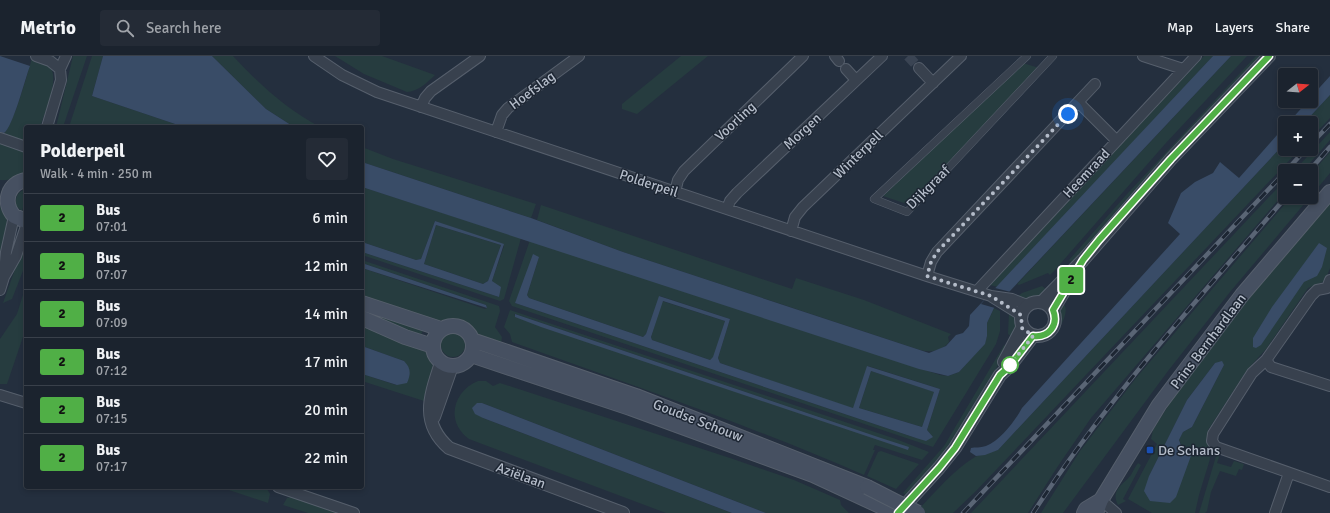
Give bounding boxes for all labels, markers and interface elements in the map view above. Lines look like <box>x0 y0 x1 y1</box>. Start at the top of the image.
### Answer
search box <box>100 10 380 46</box>
text: Metrio <box>20 16 76 40</box>
icon: search <box>114 17 136 39</box>
text: Search here <box>146 19 222 37</box>
text: Map <box>1167 19 1193 36</box>
text: Layers <box>1215 19 1254 36</box>
text: Share <box>1276 19 1310 36</box>
street label: Hoefslag <box>506 68 559 113</box>
north arrow <box>1278 68 1318 108</box>
map controls <box>1278 68 1318 204</box>
street label: Voorling <box>711 98 759 145</box>
your location <box>1058 104 1078 124</box>
street label: Morgen <box>780 110 825 153</box>
button: + <box>1278 116 1318 156</box>
street label: Winterpell <box>830 126 887 182</box>
button: heart <box>306 138 348 180</box>
text: Polderpeil <box>40 139 125 163</box>
street label: Heemraad <box>1059 145 1113 202</box>
street label: Dijkgraaf <box>903 161 955 213</box>
button: − <box>1278 164 1318 204</box>
text: Walk · 4 min · 250 m <box>40 166 152 182</box>
street label: Polderpeil <box>617 166 680 201</box>
text: Bus <box>96 201 120 219</box>
text: 2 <box>58 209 66 226</box>
text: 6 min <box>312 209 348 227</box>
text: 07:01 <box>96 219 128 235</box>
text: Bus <box>96 249 120 267</box>
text: 2 <box>58 257 66 274</box>
text: 12 min <box>304 257 348 275</box>
text: 07:07 <box>96 267 128 283</box>
line badge: 2 <box>1058 267 1084 293</box>
text: 2 <box>1067 271 1075 288</box>
street label: Prins Bernhardlaan <box>1167 290 1250 392</box>
text: Bus <box>96 297 120 315</box>
text: 2 <box>58 305 66 322</box>
text: 14 min <box>304 305 348 323</box>
text: 07:09 <box>96 315 128 331</box>
text: Bus <box>96 345 120 363</box>
text: 2 <box>58 353 66 370</box>
text: 17 min <box>304 353 348 371</box>
unlabelled marker <box>1001 356 1019 374</box>
text: 07:12 <box>96 363 128 379</box>
text: Bus <box>96 393 120 411</box>
street label: Goudse Schouw <box>651 396 745 445</box>
text: 2 <box>58 401 66 418</box>
text: 20 min <box>304 401 348 419</box>
text: 07:15 <box>96 411 128 427</box>
text: Bus <box>96 441 120 459</box>
place label: De Schans <box>1158 442 1220 459</box>
marker: De Schans <box>1145 445 1155 455</box>
text: 2 <box>58 449 66 466</box>
text: 22 min <box>304 449 348 467</box>
text: 07:17 <box>96 459 128 475</box>
street label: Aziëlaan <box>494 459 548 492</box>

